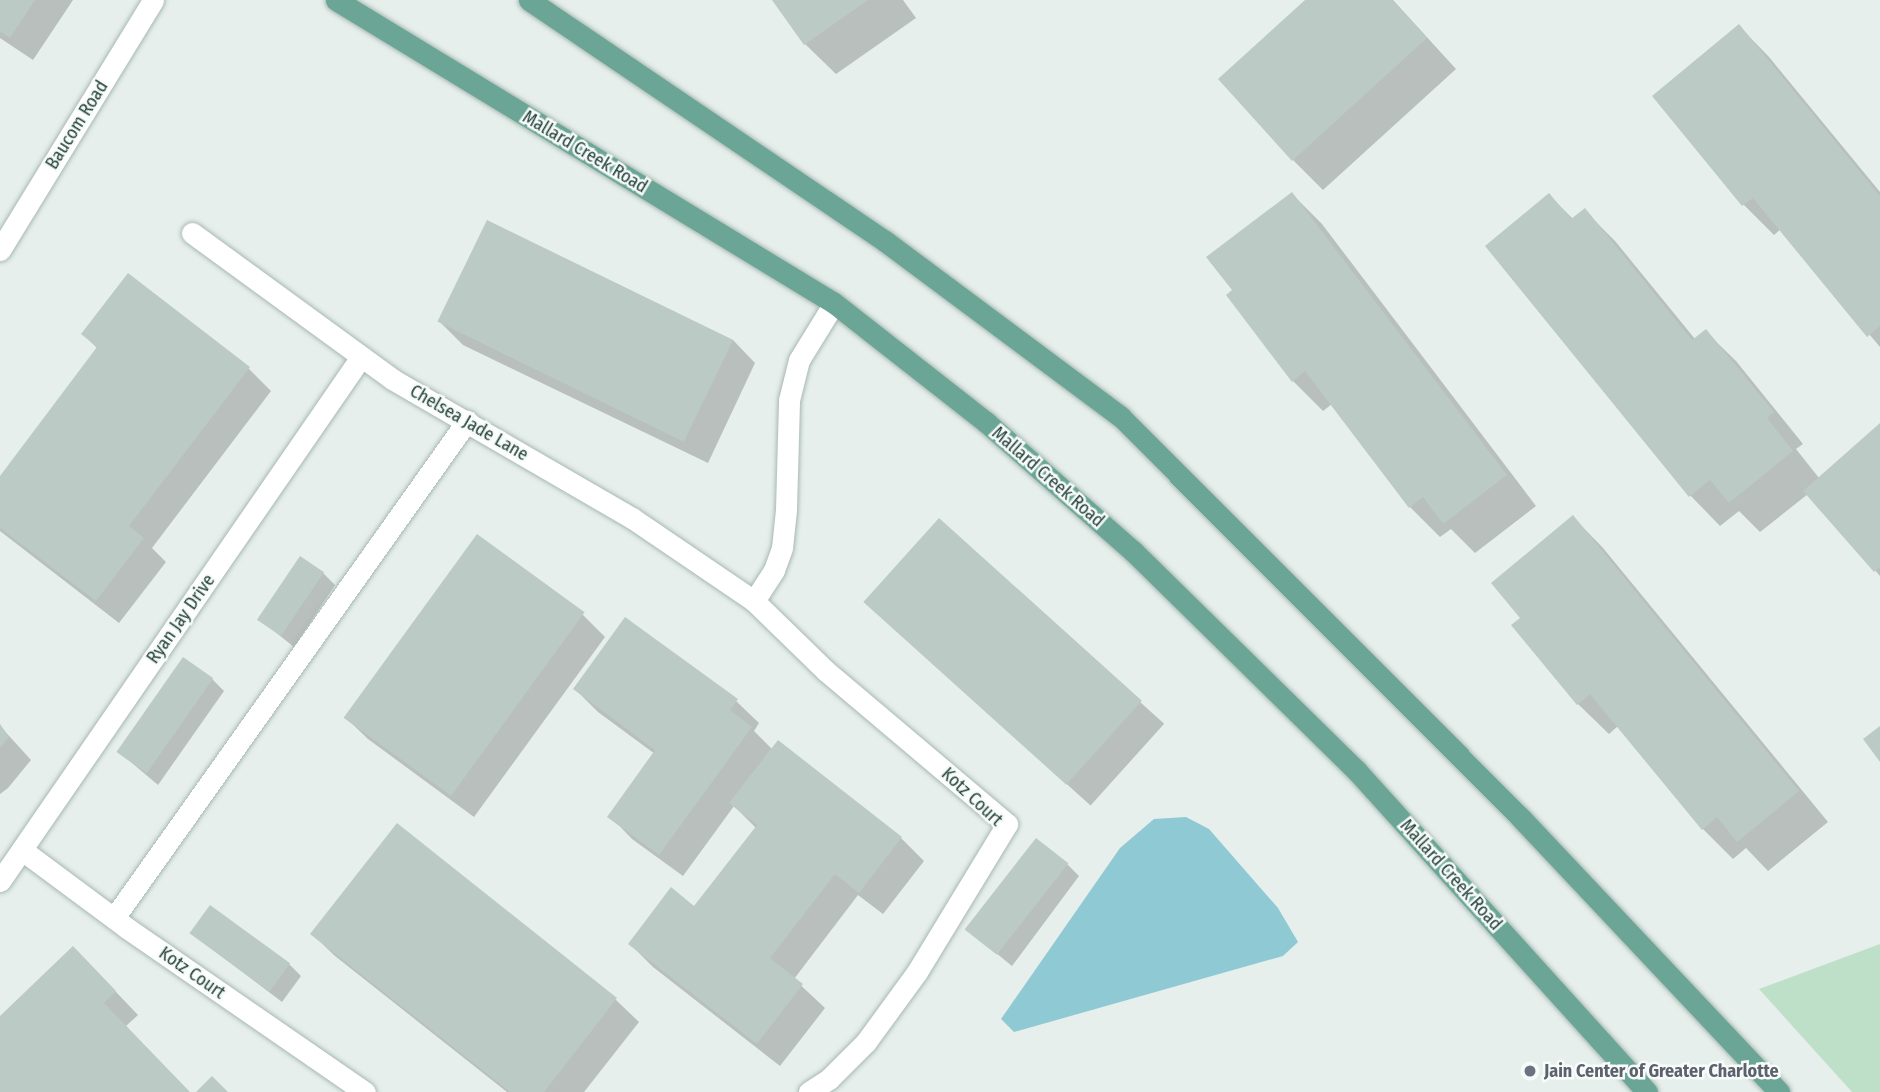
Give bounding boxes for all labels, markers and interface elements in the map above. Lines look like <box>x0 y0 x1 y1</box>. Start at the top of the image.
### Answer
street label: Baucom Road <box>41 77 113 173</box>
street label: Mallard Creek Road <box>519 106 651 198</box>
street label: Chelsea Jade Lane <box>406 380 532 466</box>
street label: Mallard Creek Road <box>987 422 1109 532</box>
street label: Ryan Jay Drive <box>142 570 220 668</box>
street label: Kotz Court <box>937 763 1007 831</box>
street label: Mallard Creek Road <box>1396 815 1506 935</box>
street label: Kotz Court <box>155 942 229 1004</box>
place label: Jain Center of Greater Charlotte <box>1544 1060 1779 1082</box>
marker: Jain Center of Greater Charlotte <box>1522 1063 1538 1079</box>

